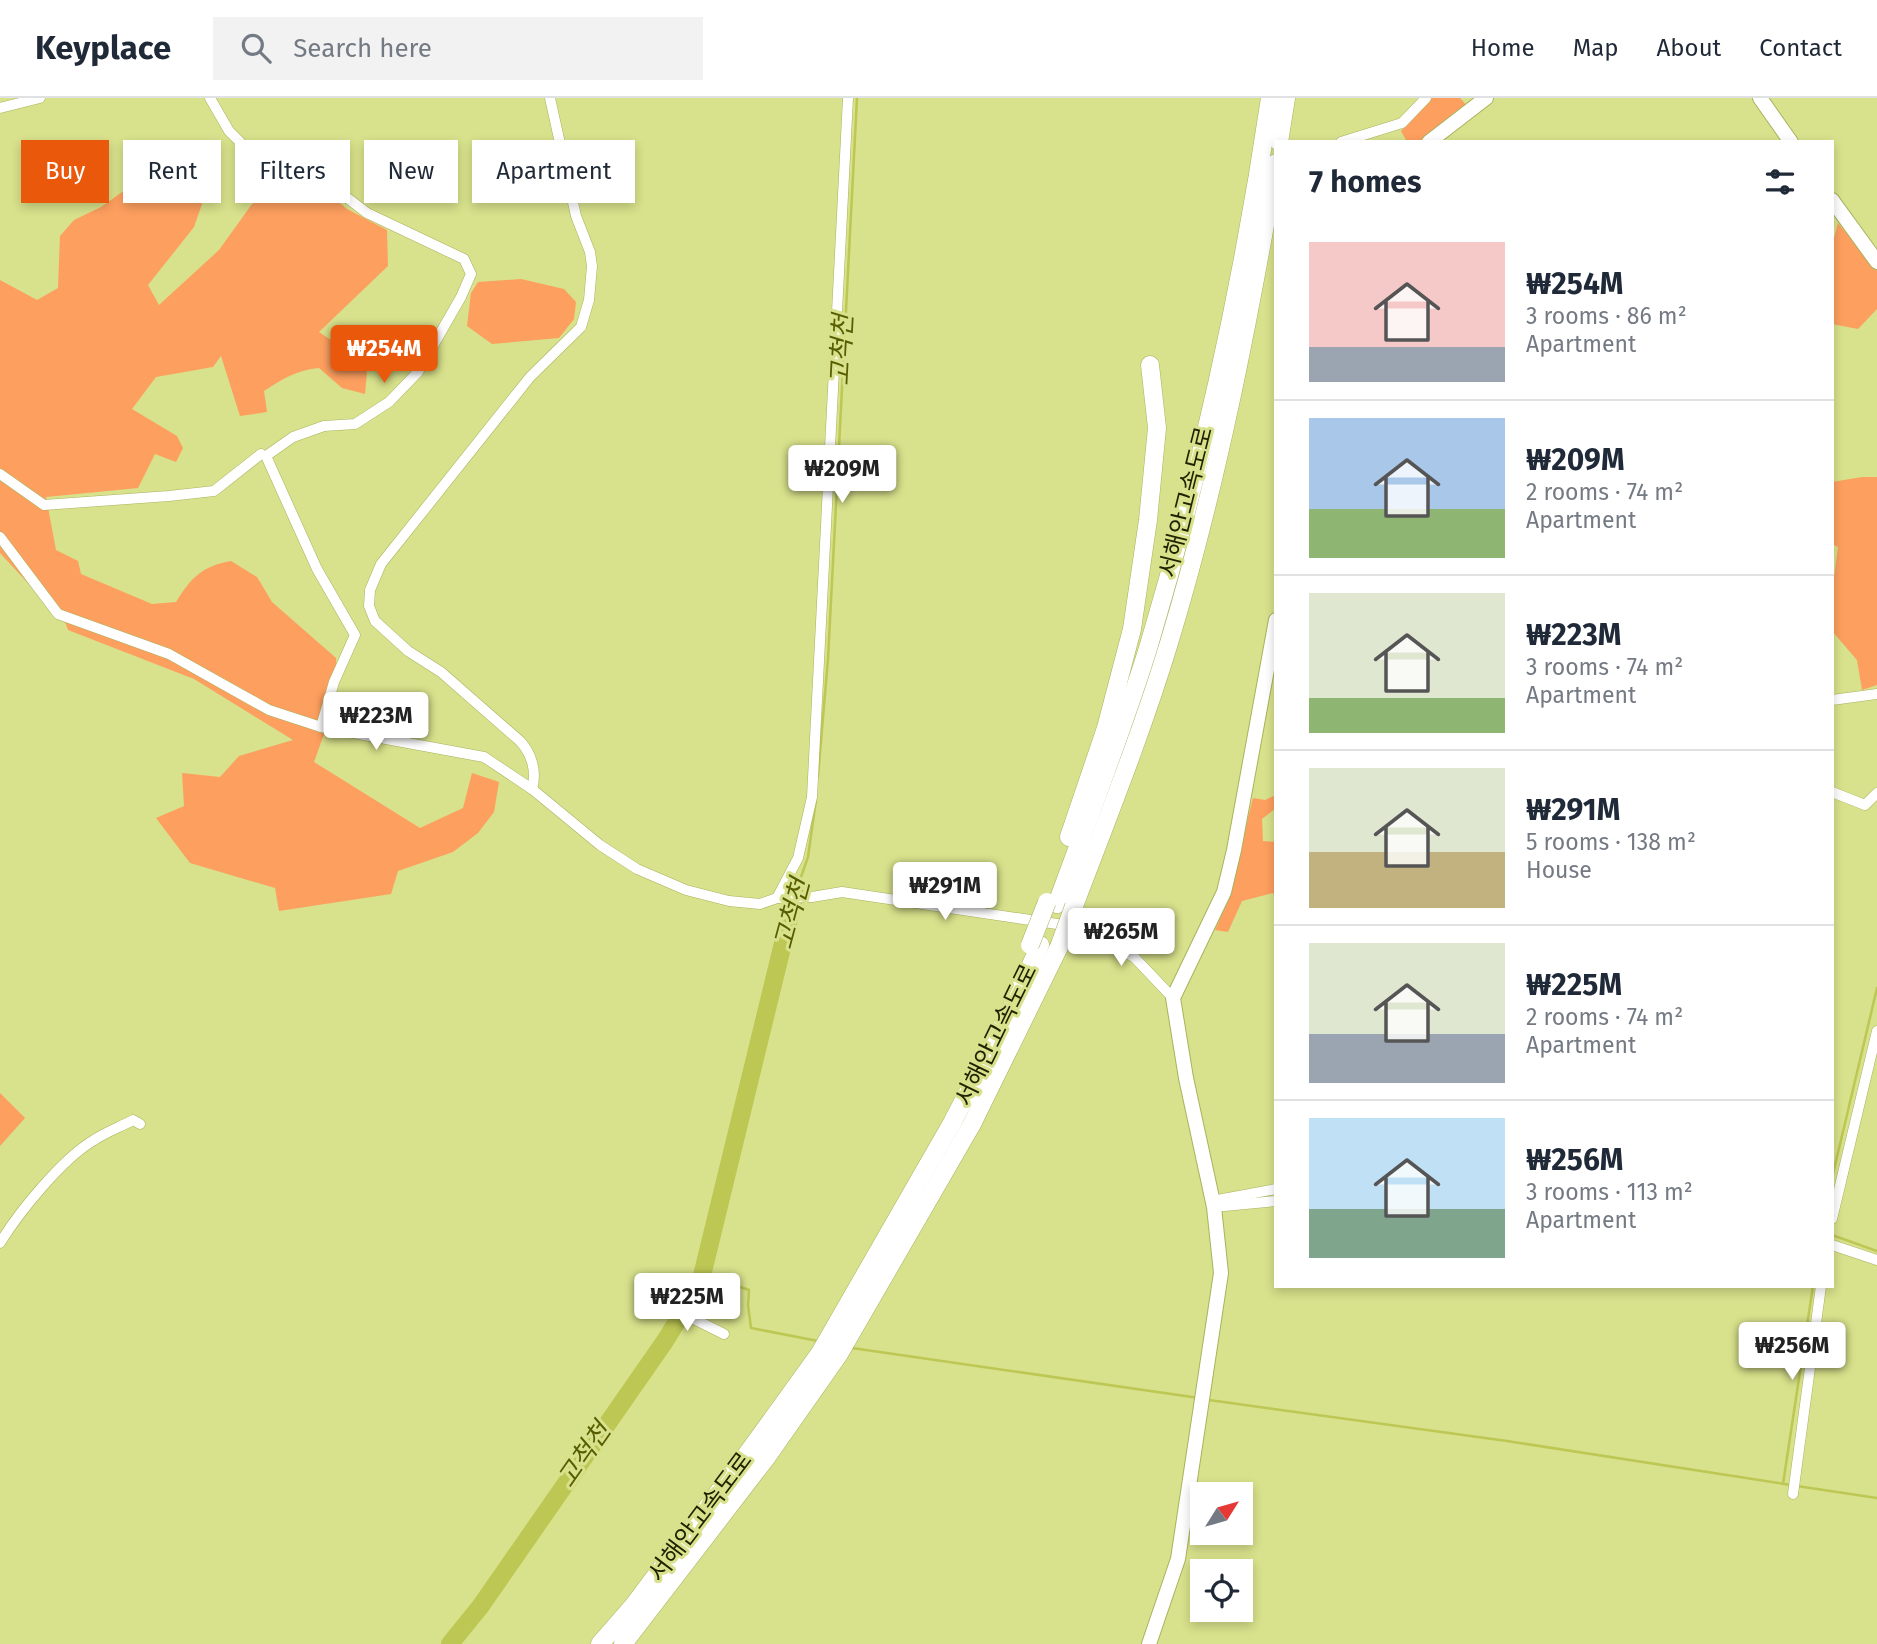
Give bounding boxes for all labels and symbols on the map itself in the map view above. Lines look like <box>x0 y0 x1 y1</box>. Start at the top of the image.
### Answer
water label: 고척천 <box>825 310 860 387</box>
pin: ₩254M <box>335 326 433 385</box>
street label: 서해안고속도로 <box>1154 424 1218 580</box>
pin: ₩209M <box>793 446 891 505</box>
pin: ₩223M <box>327 692 425 752</box>
pin: ₩291M <box>896 862 994 922</box>
water label: 고척천 <box>768 872 817 953</box>
pin: ₩265M <box>1072 908 1170 968</box>
street label: 서해안고속도로 <box>950 959 1042 1111</box>
pin: ₩225M <box>638 1274 736 1333</box>
pin: ₩256M <box>1743 1322 1841 1382</box>
water label: 고척천 <box>551 1414 619 1493</box>
street label: 서해안고속도로 <box>642 1447 758 1587</box>
north arrow <box>1190 1482 1253 1545</box>

